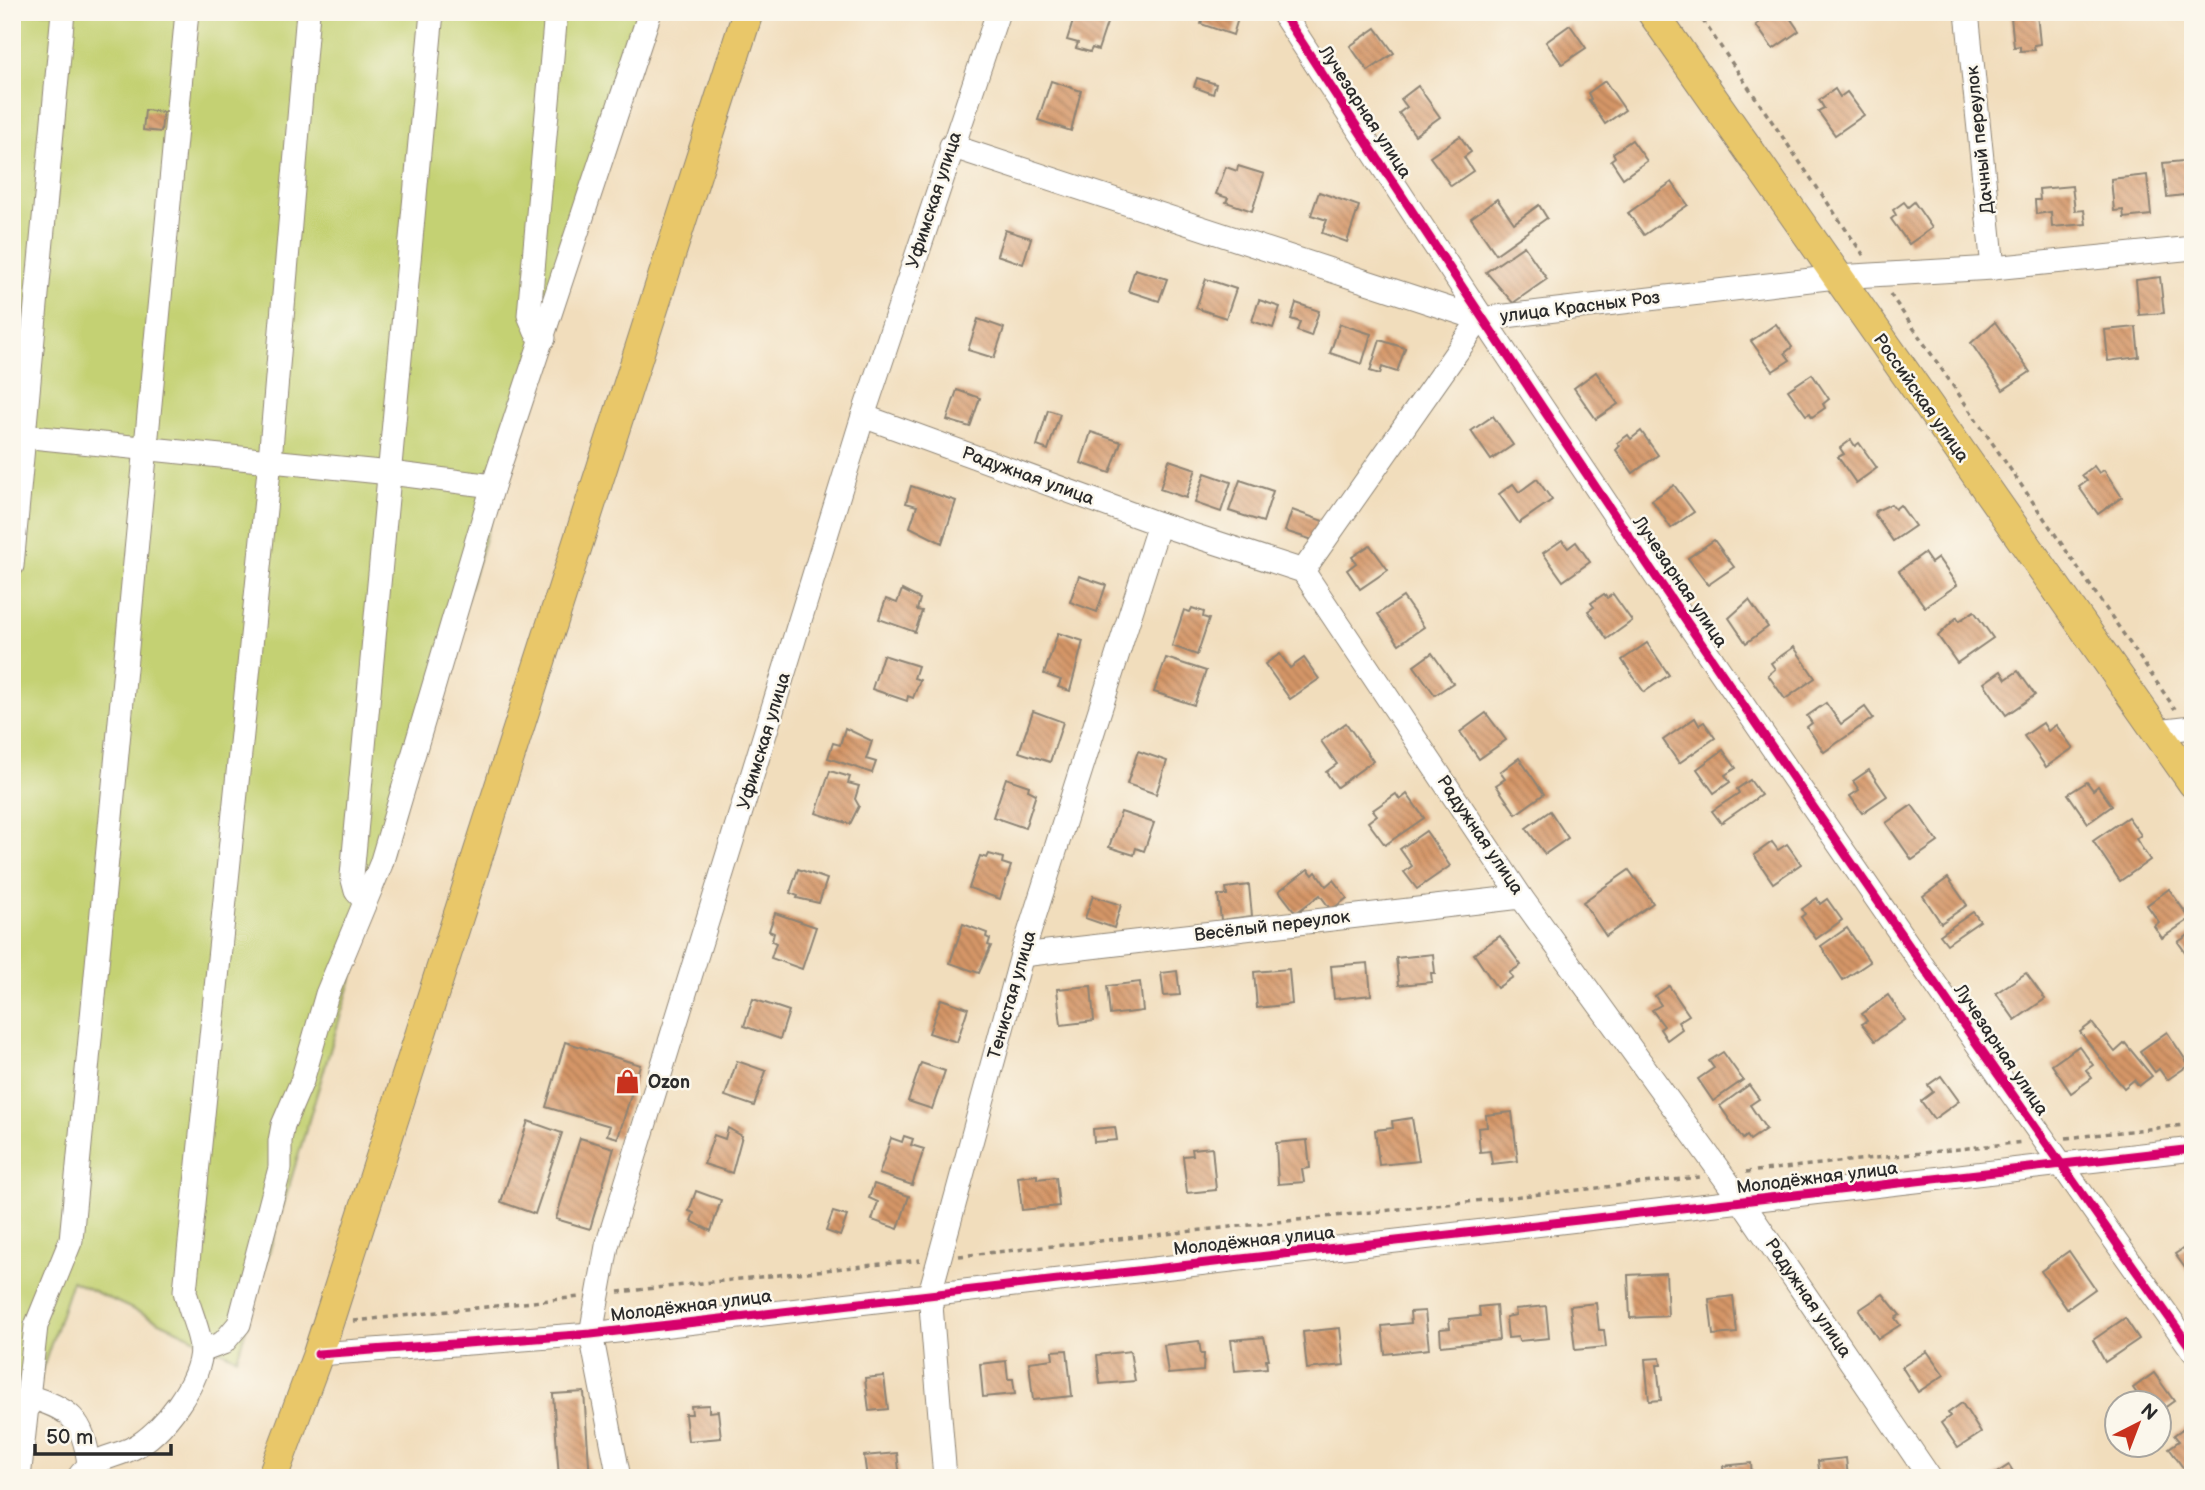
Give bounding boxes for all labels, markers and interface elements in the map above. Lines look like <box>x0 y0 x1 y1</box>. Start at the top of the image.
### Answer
street label: Лучезарная улица <box>1314 41 1416 183</box>
street label: Дачный переулок <box>1962 64 1998 215</box>
street label: Уфимская улица <box>902 129 966 271</box>
street label: улица Красных Роз <box>1499 287 1662 327</box>
street label: Российская улица <box>1869 330 1973 467</box>
street label: Радужная улица <box>959 442 1097 510</box>
street label: Лучезарная улица <box>1628 511 1732 652</box>
street label: Уфимская улица <box>733 670 795 812</box>
street label: Радужная улица <box>1432 771 1528 899</box>
street label: Весёлый переулок <box>1193 906 1351 946</box>
street label: Тенистая улица <box>984 928 1041 1062</box>
street label: Лучезарная улица <box>1949 979 2053 1120</box>
shop icon: Ozon <box>614 1068 642 1096</box>
place label: Ozon <box>648 1072 690 1093</box>
street label: Молодёжная улица <box>1735 1158 1899 1198</box>
street label: Молодёжная улица <box>1172 1222 1336 1260</box>
street label: Радужная улица <box>1760 1234 1856 1362</box>
street label: Молодёжная улица <box>609 1286 773 1326</box>
north arrow <box>2104 1388 2174 1458</box>
text: N <box>2135 1399 2161 1426</box>
scale bar <box>35 1413 172 1457</box>
text: 50 m <box>46 1425 93 1450</box>

